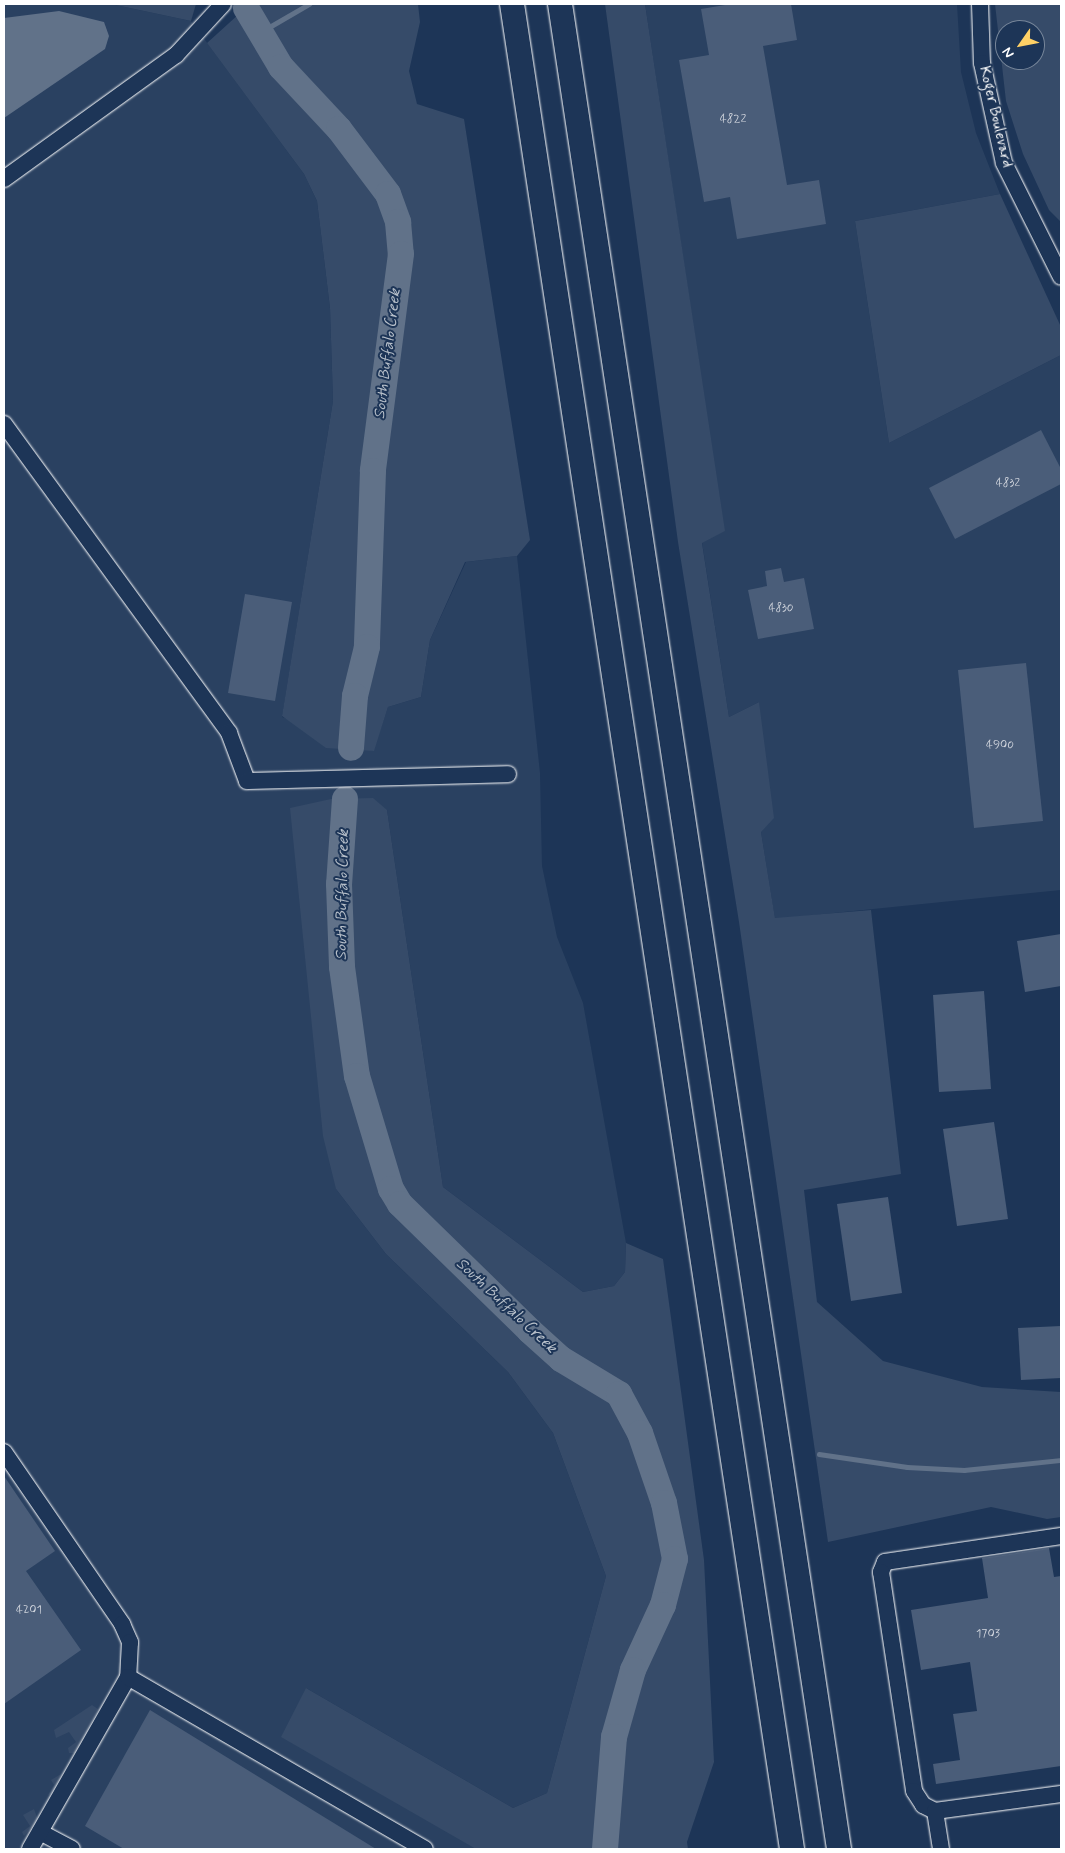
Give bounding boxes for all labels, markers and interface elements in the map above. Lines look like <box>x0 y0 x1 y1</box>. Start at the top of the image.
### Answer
north arrow <box>995 20 1045 70</box>
text: N <box>998 44 1018 61</box>
street label: Koger Boulevard <box>975 66 1015 168</box>
house number: 4822 <box>720 113 746 127</box>
water label: South Buffalo Creek <box>370 287 406 421</box>
house number: 4832 <box>996 477 1020 491</box>
house number: 4830 <box>768 602 794 616</box>
house number: 4900 <box>986 739 1014 753</box>
water label: South Buffalo Creek <box>332 829 354 961</box>
water label: South Buffalo Creek <box>451 1254 561 1358</box>
house number: 4201 <box>16 1604 42 1618</box>
house number: 1703 <box>976 1628 1000 1642</box>

